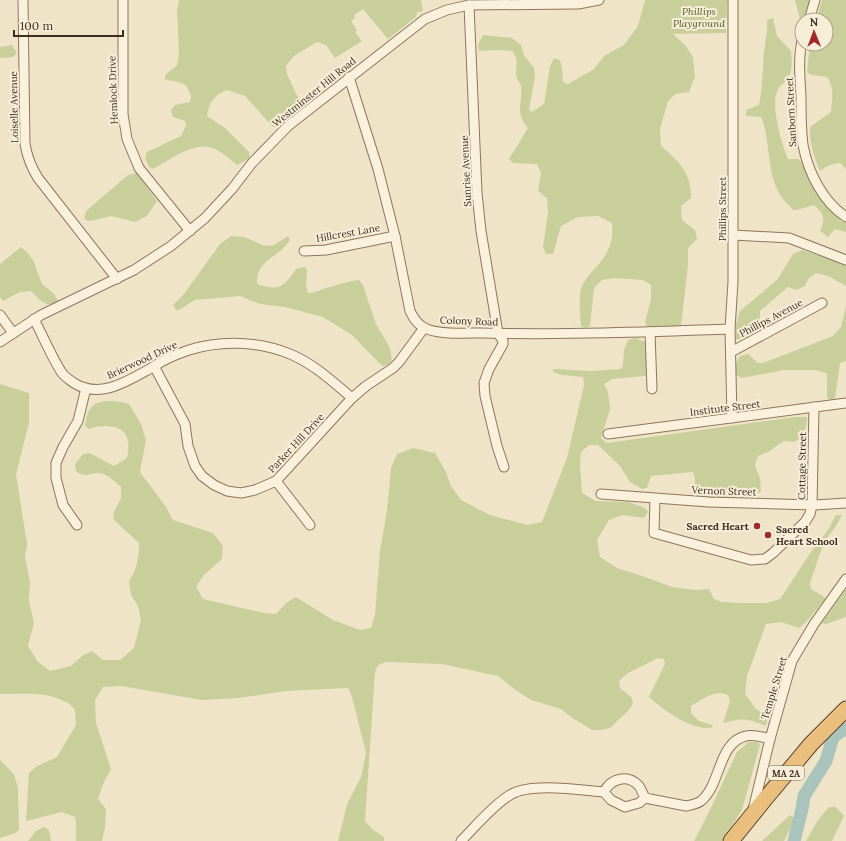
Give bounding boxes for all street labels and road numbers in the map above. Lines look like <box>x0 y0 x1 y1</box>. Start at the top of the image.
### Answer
street label: Westminster Hill Road <box>269 54 359 130</box>
street label: Hemlock Drive <box>105 55 121 125</box>
street label: Loiselle Avenue <box>7 70 21 143</box>
street label: Sanborn Street <box>783 77 799 147</box>
street label: Sunrise Avenue <box>458 134 474 207</box>
street label: Phillips Street <box>716 177 729 241</box>
street label: Hillcrest Lane <box>315 221 382 245</box>
street label: Phillips Avenue <box>737 296 806 340</box>
street label: Colony Road <box>440 313 498 329</box>
street label: Brierwood Drive <box>105 338 180 382</box>
street label: Institute Street <box>689 397 761 419</box>
street label: Parker Hill Drive <box>265 410 327 475</box>
street label: Cottage Street <box>795 432 809 500</box>
street label: Vernon Street <box>690 483 757 499</box>
street label: Temple Street <box>758 655 790 721</box>
road number: MA 2A <box>768 766 804 780</box>

